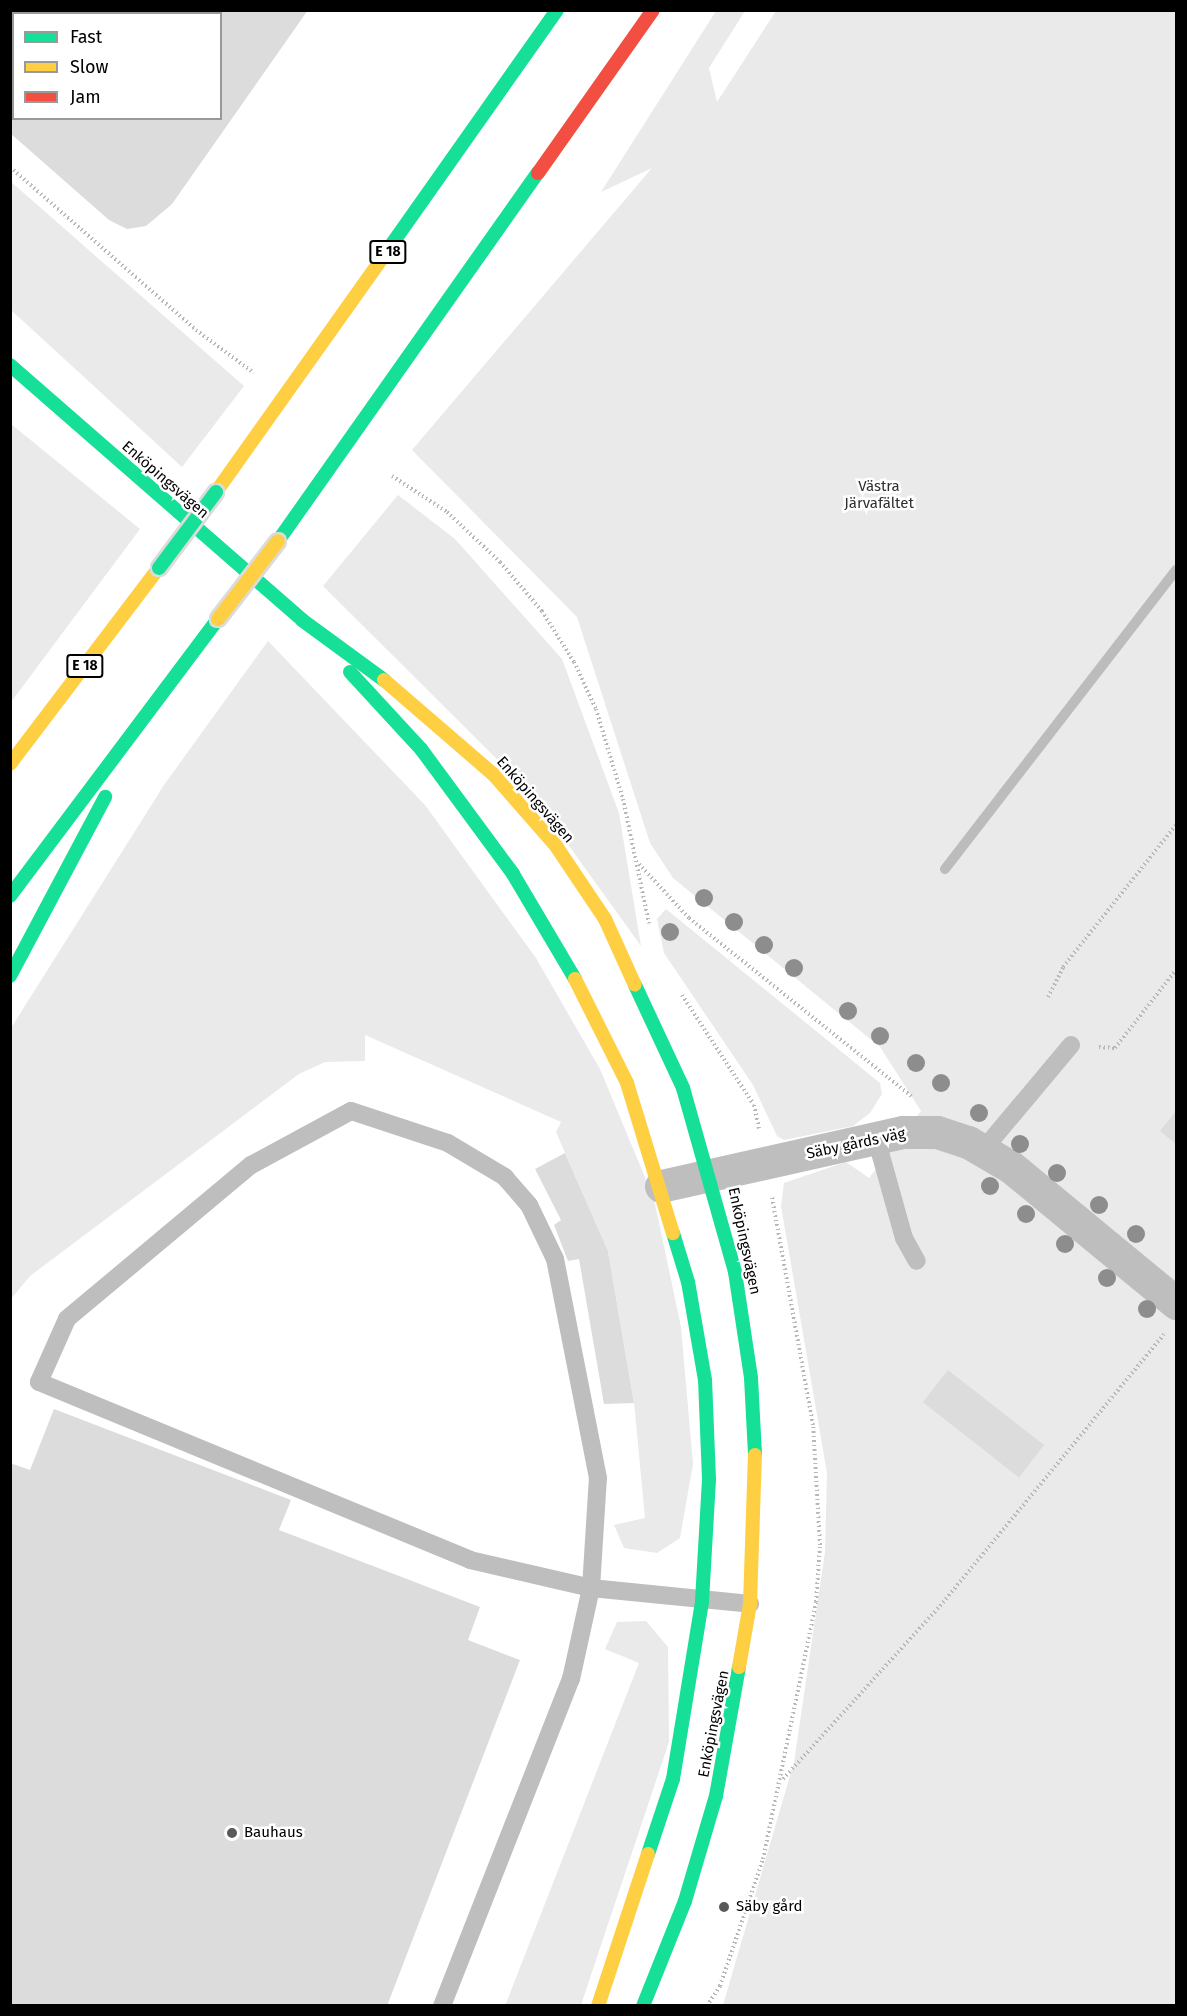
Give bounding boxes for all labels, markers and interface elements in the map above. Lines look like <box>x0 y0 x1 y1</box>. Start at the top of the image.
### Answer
legend <box>12 12 222 120</box>
text: Fast <box>70 26 102 48</box>
text: Slow <box>70 56 108 78</box>
text: Jam <box>70 86 101 108</box>
road number: E 18 <box>368 241 408 263</box>
street label: Enköpingsvägen <box>118 437 212 523</box>
park label: Västra Järvafältet <box>844 477 914 512</box>
road number: E 18 <box>66 655 104 677</box>
street label: Enköpingsvägen <box>492 753 578 847</box>
street label: Säby gårds väg <box>805 1125 907 1163</box>
street label: Enköpingsvägen <box>724 1186 764 1296</box>
street label: Enköpingsvägen <box>695 1669 733 1779</box>
place label: Bauhaus <box>244 1824 303 1842</box>
marker: Bauhaus <box>225 1826 239 1840</box>
place label: Säby gård <box>736 1898 803 1916</box>
marker: Säby gård <box>717 1900 731 1914</box>

